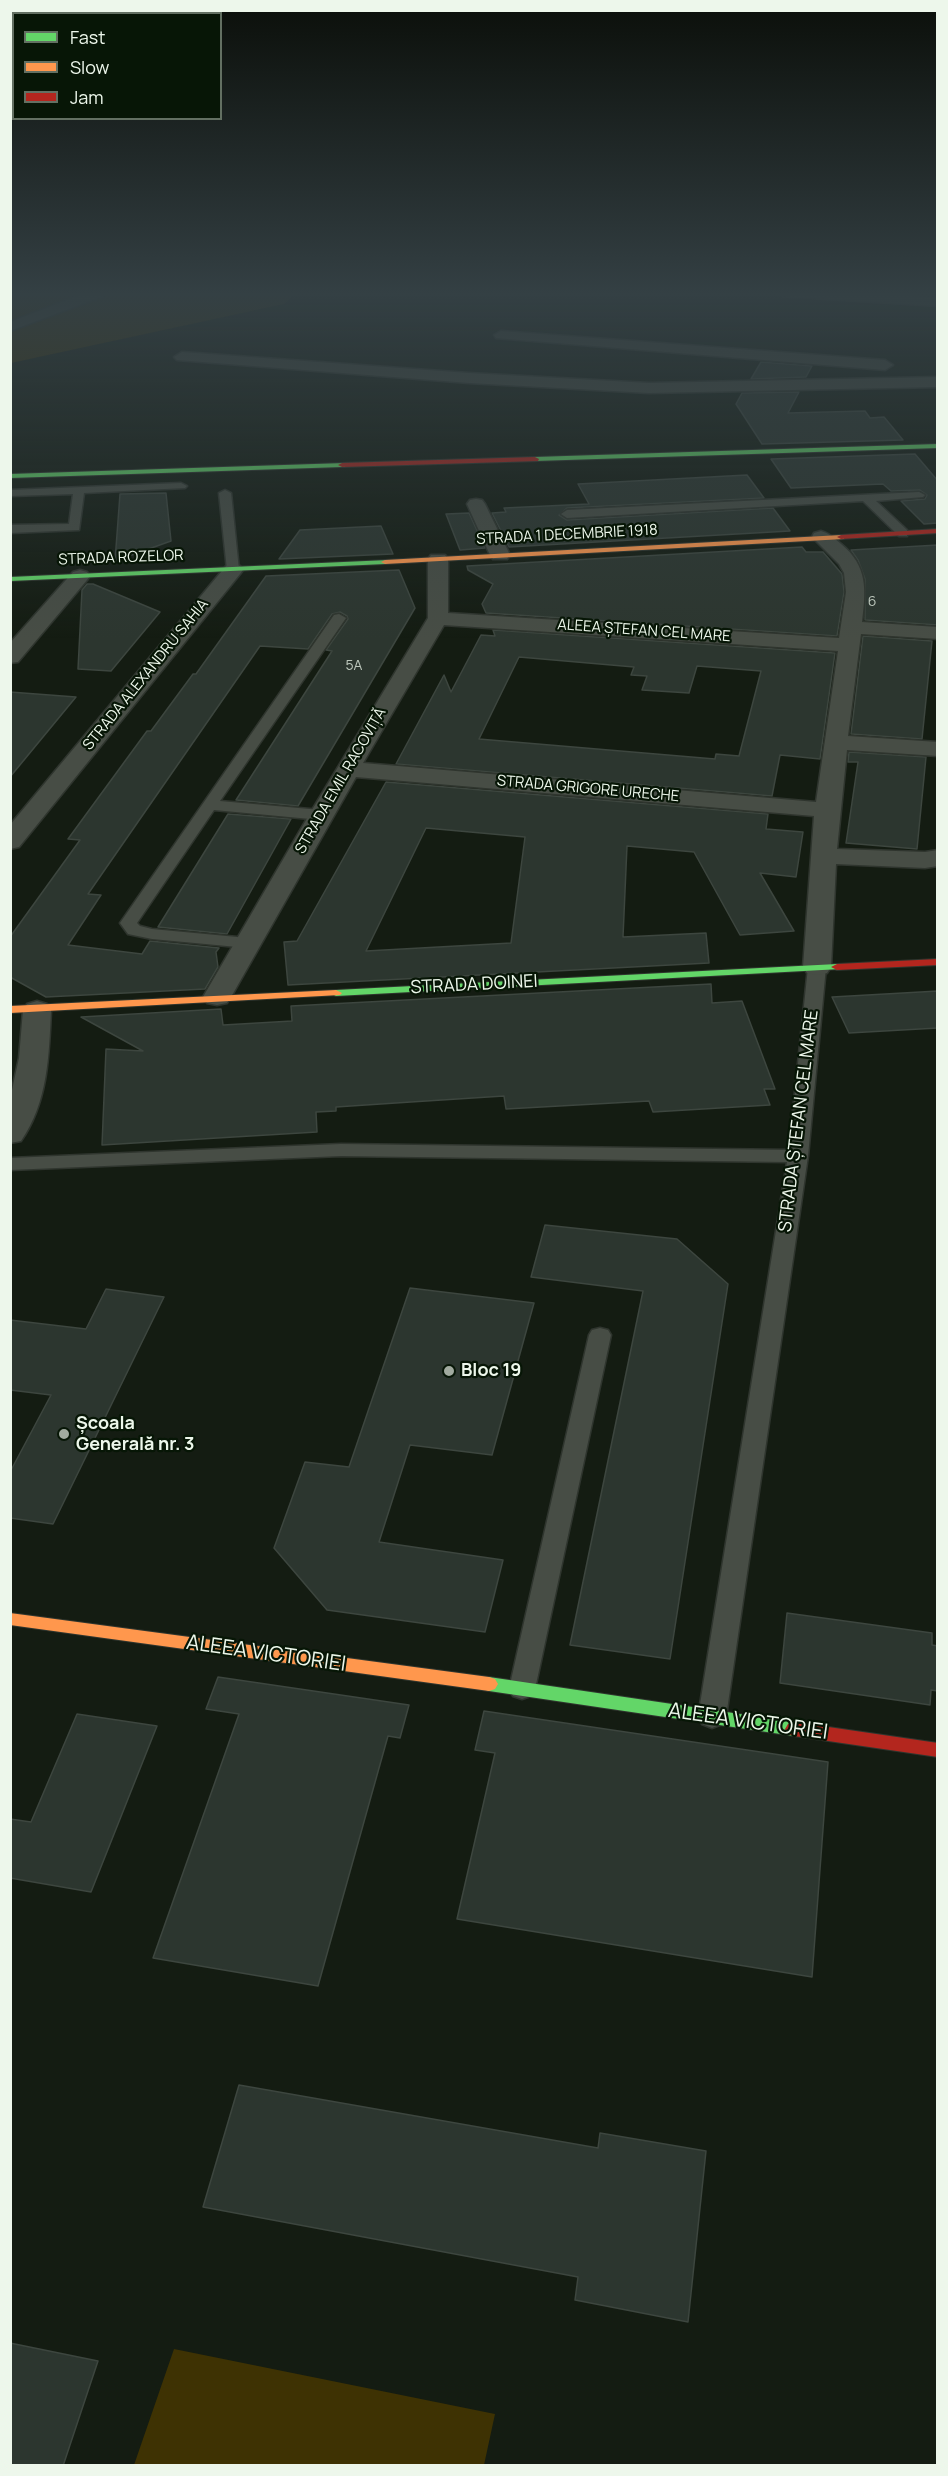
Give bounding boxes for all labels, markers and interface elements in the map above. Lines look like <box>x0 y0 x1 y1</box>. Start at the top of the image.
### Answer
legend <box>12 12 222 120</box>
text: Fast <box>70 25 105 49</box>
text: Slow <box>70 55 109 79</box>
text: Jam <box>70 85 104 109</box>
street label: STRADA 1 DECEMBRIE 1918 <box>476 521 658 549</box>
street label: STRADA ROZELOR <box>58 547 184 569</box>
house number: 6 <box>868 594 876 610</box>
street label: STRADA ALEXANDRU SAHIA <box>80 596 212 754</box>
street label: ALEEA ȘTEFAN CEL MARE <box>557 616 731 646</box>
house number: 5A <box>346 658 362 674</box>
street label: STRADA EMIL RACOVIȚĂ <box>292 705 390 857</box>
street label: STRADA GRIGORE URECHE <box>496 772 680 806</box>
street label: STRADA DOINEI <box>410 971 538 999</box>
street label: STRADA ȘTEFAN CEL MARE <box>775 1009 823 1233</box>
place label: Bloc 19 <box>461 1360 522 1382</box>
marker: Bloc 19 <box>442 1364 456 1378</box>
place label: Școala Generală nr. 3 <box>76 1413 195 1456</box>
marker: Școala Generală nr. 3 <box>57 1427 71 1441</box>
street label: ALEEA VICTORIEI <box>185 1630 347 1678</box>
street label: ALEEA VICTORIEI <box>667 1698 829 1746</box>

